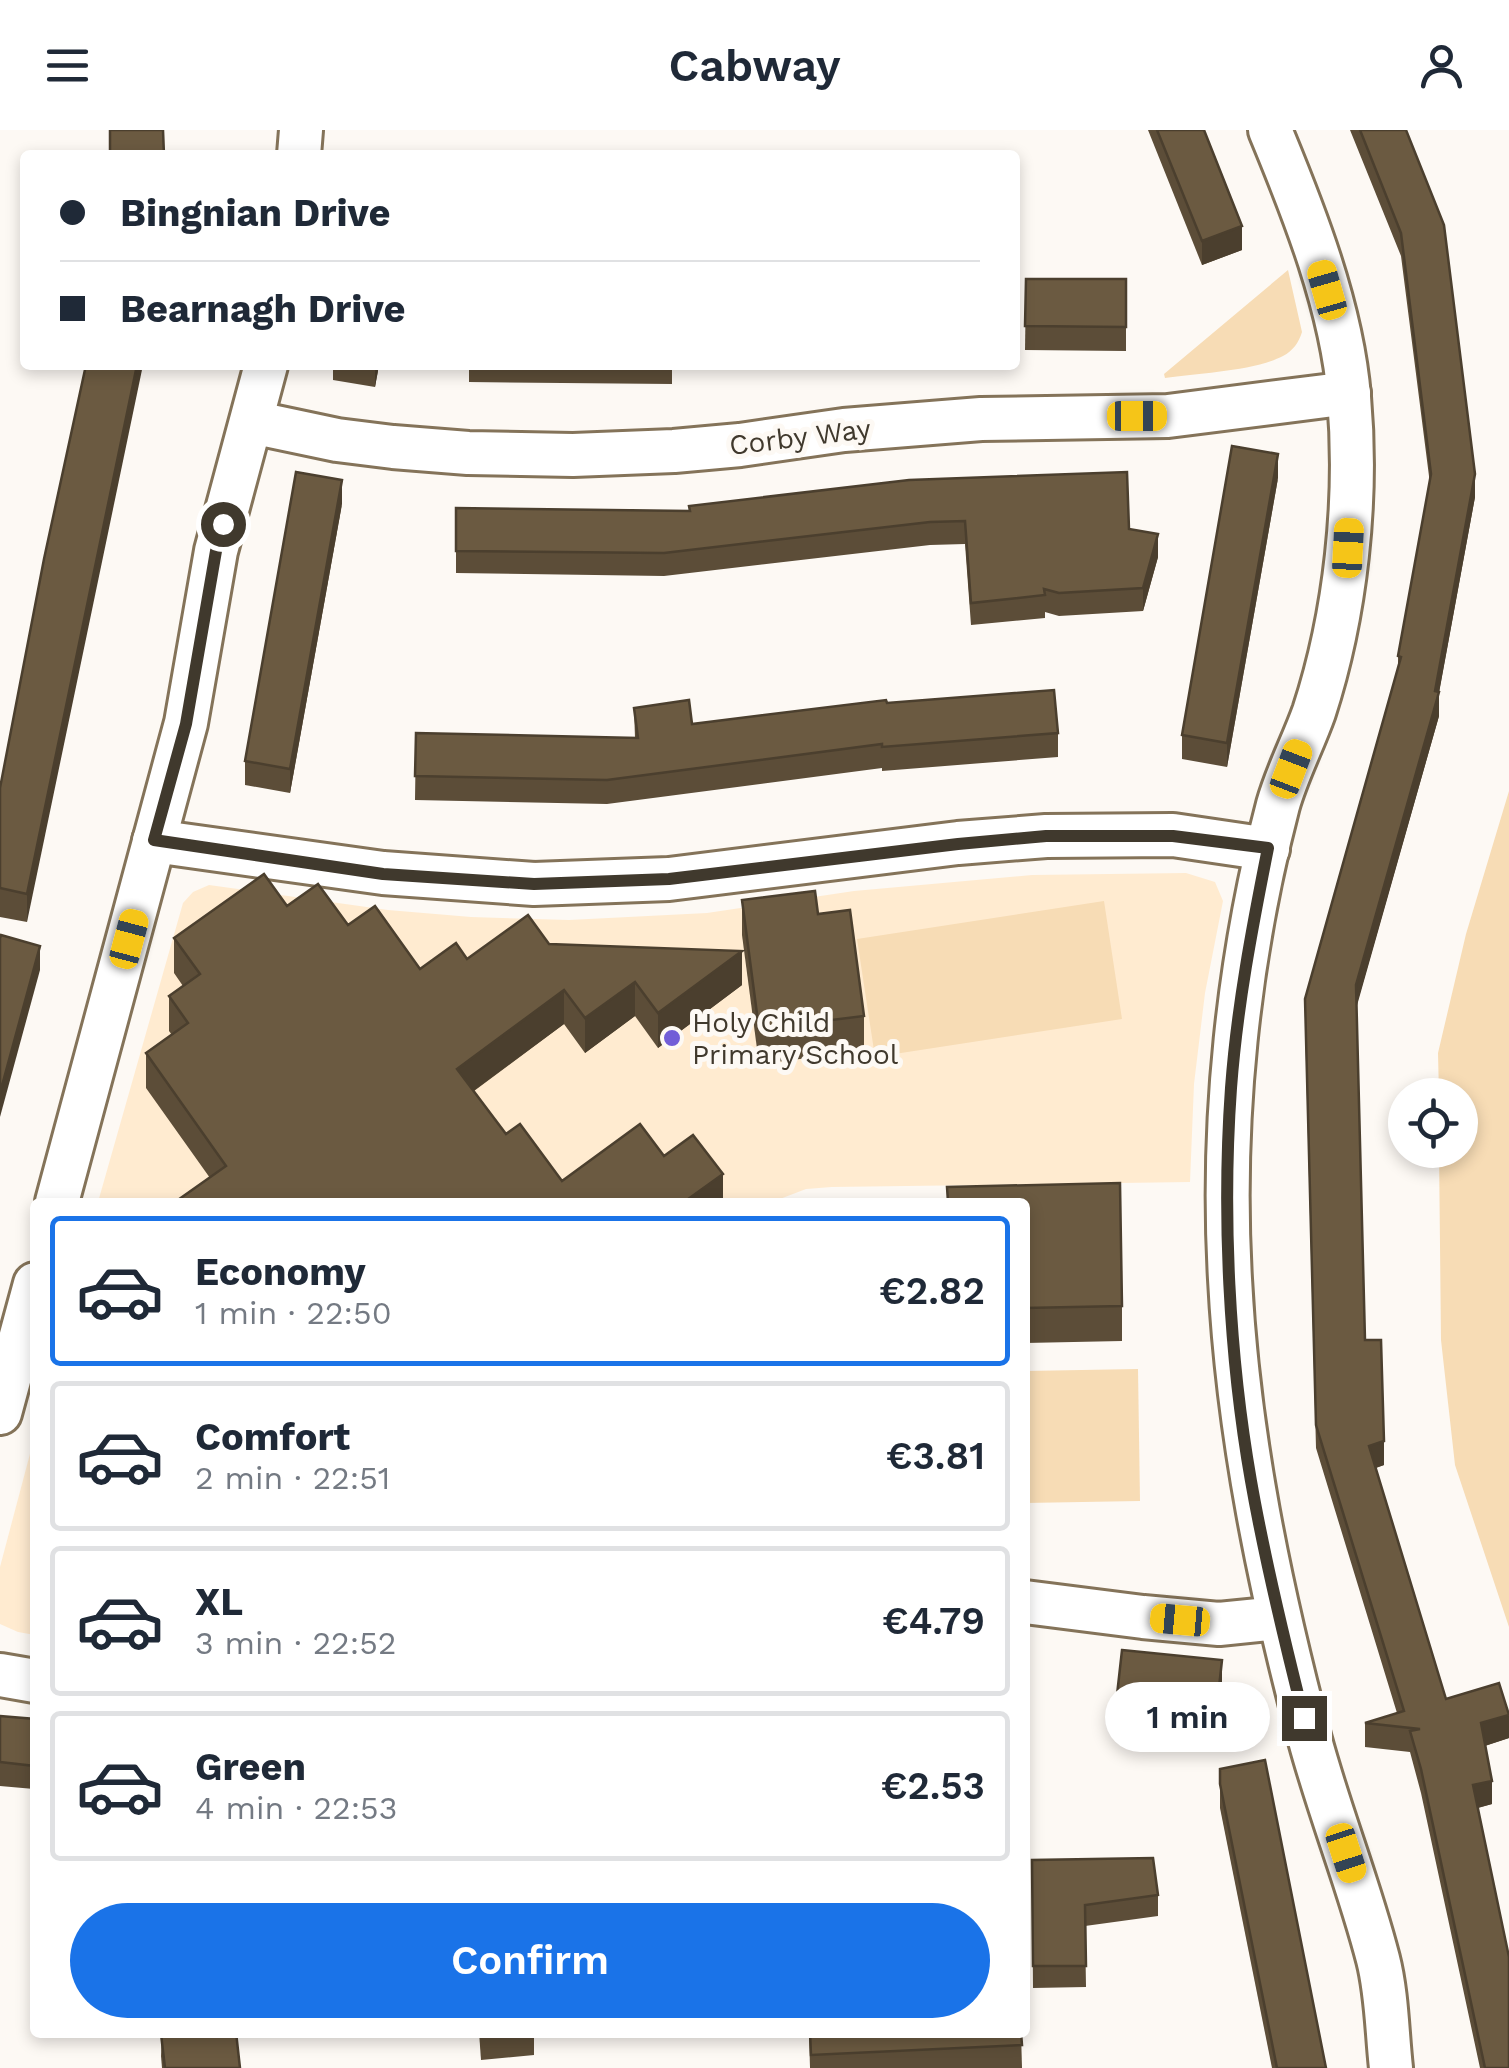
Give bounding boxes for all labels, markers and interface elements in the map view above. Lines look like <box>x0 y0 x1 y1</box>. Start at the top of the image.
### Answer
icon: menu <box>40 38 95 93</box>
icon: person <box>1414 38 1469 93</box>
text: Cabway <box>668 39 841 92</box>
text: Bingnian Drive <box>120 191 391 235</box>
car <box>1304 257 1350 323</box>
text: Bearnagh Drive <box>120 287 405 331</box>
car <box>1107 401 1167 431</box>
street label: Corby Way <box>727 412 873 462</box>
route start <box>201 502 246 547</box>
car <box>1331 517 1365 579</box>
car <box>1266 736 1316 802</box>
car <box>107 906 151 972</box>
place label: Holy Child Primary School <box>692 1006 899 1071</box>
marker: Holy Child Primary School <box>661 1027 683 1049</box>
map controls <box>1388 1078 1478 1168</box>
button: locate <box>1388 1078 1478 1168</box>
icon: car <box>75 1246 165 1336</box>
text: Economy <box>195 1250 366 1294</box>
text: €2.82 <box>879 1269 985 1313</box>
text: 1 min · 22:50 <box>195 1294 392 1332</box>
icon: car <box>75 1411 165 1501</box>
text: Comfort <box>195 1415 350 1459</box>
text: €3.81 <box>886 1434 985 1478</box>
text: 2 min · 22:51 <box>195 1459 390 1497</box>
icon: car <box>75 1576 165 1666</box>
text: XL <box>195 1580 243 1624</box>
text: €4.79 <box>882 1599 985 1643</box>
car <box>1149 1602 1211 1638</box>
text: 3 min · 22:52 <box>195 1624 397 1662</box>
callout: 1 min <box>1104 1683 1269 1753</box>
route end <box>1282 1696 1327 1741</box>
text: 1 min <box>1146 1698 1229 1736</box>
icon: car <box>75 1741 165 1831</box>
text: Green <box>195 1745 306 1789</box>
text: €2.53 <box>881 1764 985 1808</box>
text: 4 min · 22:53 <box>195 1789 397 1827</box>
car <box>1322 1820 1370 1886</box>
button: Confirm <box>70 1903 990 2018</box>

